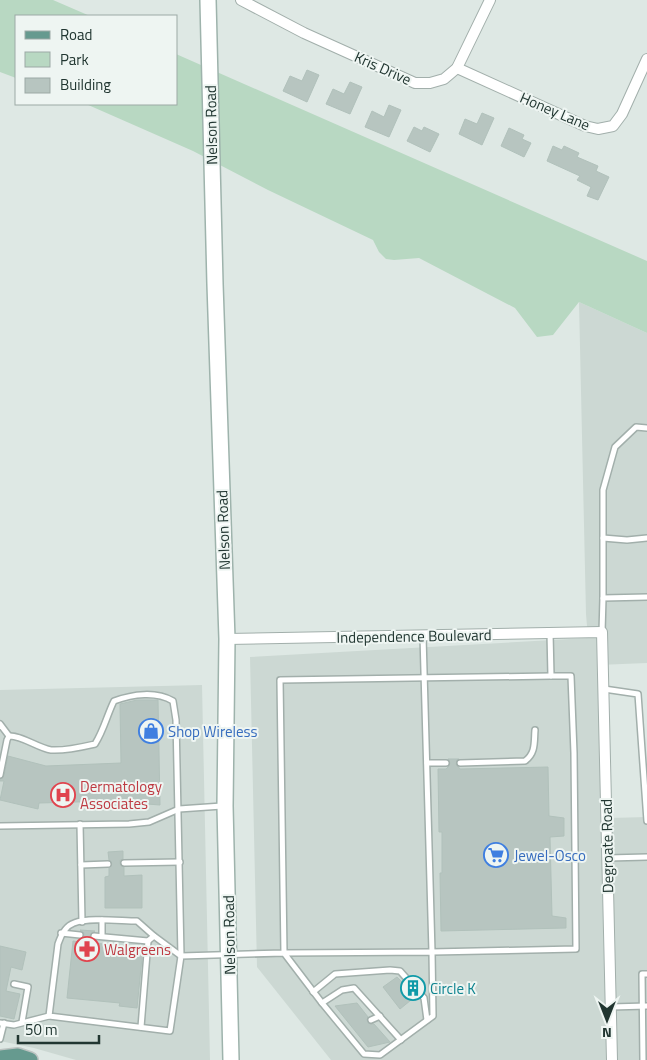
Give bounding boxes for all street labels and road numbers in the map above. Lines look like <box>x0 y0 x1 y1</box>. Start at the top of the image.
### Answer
street label: Kris Drive <box>351 45 415 91</box>
street label: Nelson Road <box>199 85 223 165</box>
street label: Honey Lane <box>516 86 594 136</box>
street label: Nelson Road <box>210 490 236 570</box>
street label: Independence Boulevard <box>336 623 492 649</box>
street label: Degroate Road <box>595 799 619 893</box>
street label: Nelson Road <box>217 895 241 975</box>

